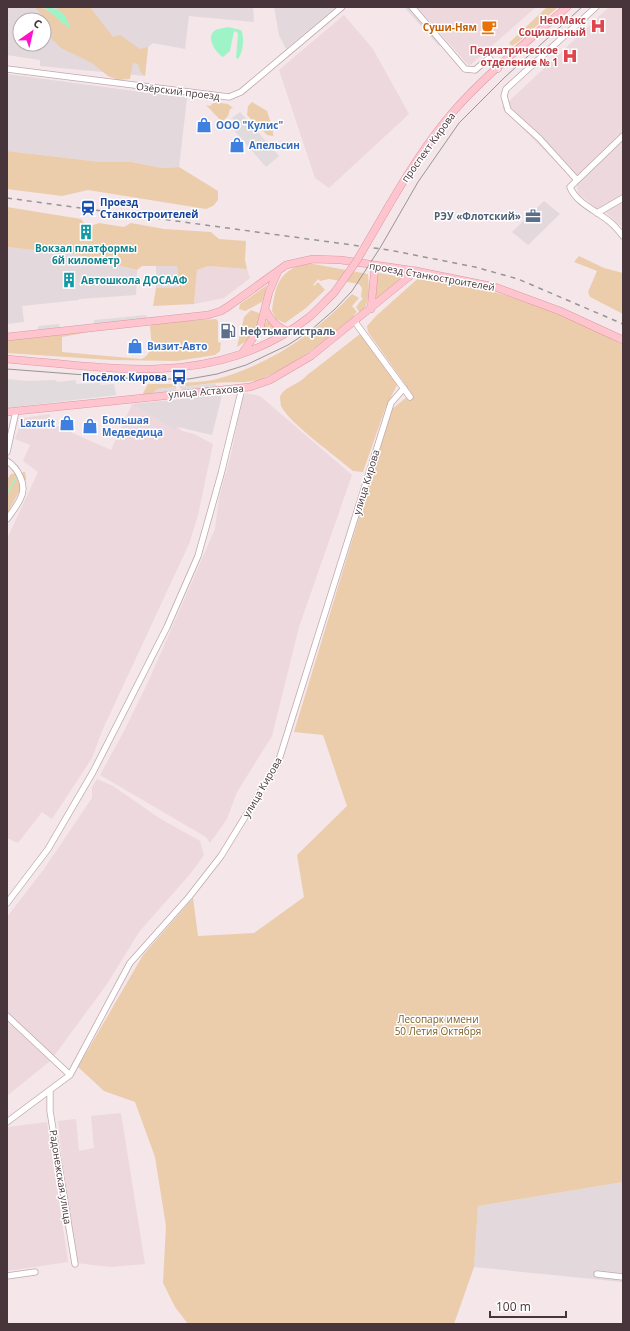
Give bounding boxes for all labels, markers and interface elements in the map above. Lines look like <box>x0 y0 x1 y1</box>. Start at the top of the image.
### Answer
north arrow <box>12 12 52 52</box>
place label: НеоМакс Социальный <box>518 13 586 39</box>
text: С <box>31 15 45 31</box>
hospital icon: НеоМакс Социальный <box>589 17 607 35</box>
cafe icon: Суши-Ням <box>480 18 498 36</box>
place label: Суши-Ням <box>423 20 477 34</box>
place label: Педиатрическое отделение № 1 <box>470 43 558 69</box>
hospital icon: Педиатрическое отделение № 1 <box>561 47 579 65</box>
street label: Озёрский проезд <box>135 79 221 103</box>
street label: проспект Кирова <box>398 109 458 185</box>
shop icon: ООО "Кулис" <box>195 116 213 134</box>
place label: ООО "Кулис" <box>216 118 283 132</box>
shop icon: Апельсин <box>228 136 246 154</box>
place label: Апельсин <box>249 138 300 152</box>
place label: Проезд Станкостроителей <box>100 195 198 221</box>
station icon: Проезд Станкостроителей <box>79 199 97 217</box>
office icon: РЭУ «Флотский» <box>524 207 542 225</box>
place label: РЭУ «Флотский» <box>434 209 521 223</box>
building icon: Вокзал платформы 6й километр <box>77 223 95 241</box>
place label: Вокзал платформы 6й километр <box>35 241 137 267</box>
street label: проезд Станкостроителей <box>368 258 496 294</box>
building icon: Автошкола ДОСААФ <box>60 271 78 289</box>
place label: Автошкола ДОСААФ <box>81 273 188 287</box>
fuel station icon: Нефтьмагистраль <box>219 322 237 340</box>
place label: Нефтьмагистраль <box>240 324 335 338</box>
shop icon: Визит-Авто <box>126 337 144 355</box>
place label: Визит-Авто <box>147 339 207 353</box>
bus stop icon: Посёлок Кирова <box>170 368 188 386</box>
place label: Посёлок Кирова <box>82 370 167 384</box>
street label: улица Астахова <box>168 381 244 401</box>
place label: Большая Медведица <box>102 413 163 439</box>
shop icon: Lazurit <box>58 414 76 432</box>
place label: Lazurit <box>20 416 56 430</box>
shop icon: Большая Медведица <box>81 417 99 435</box>
street label: улица Кирова <box>349 448 383 516</box>
street label: улица Кирова <box>239 754 285 820</box>
park label: Лесопарк имени 50 Летия Октября <box>395 1012 481 1038</box>
street label: Радонежская улица <box>47 1129 75 1225</box>
scale bar <box>490 1293 566 1319</box>
text: 100 m <box>496 1298 531 1315</box>

